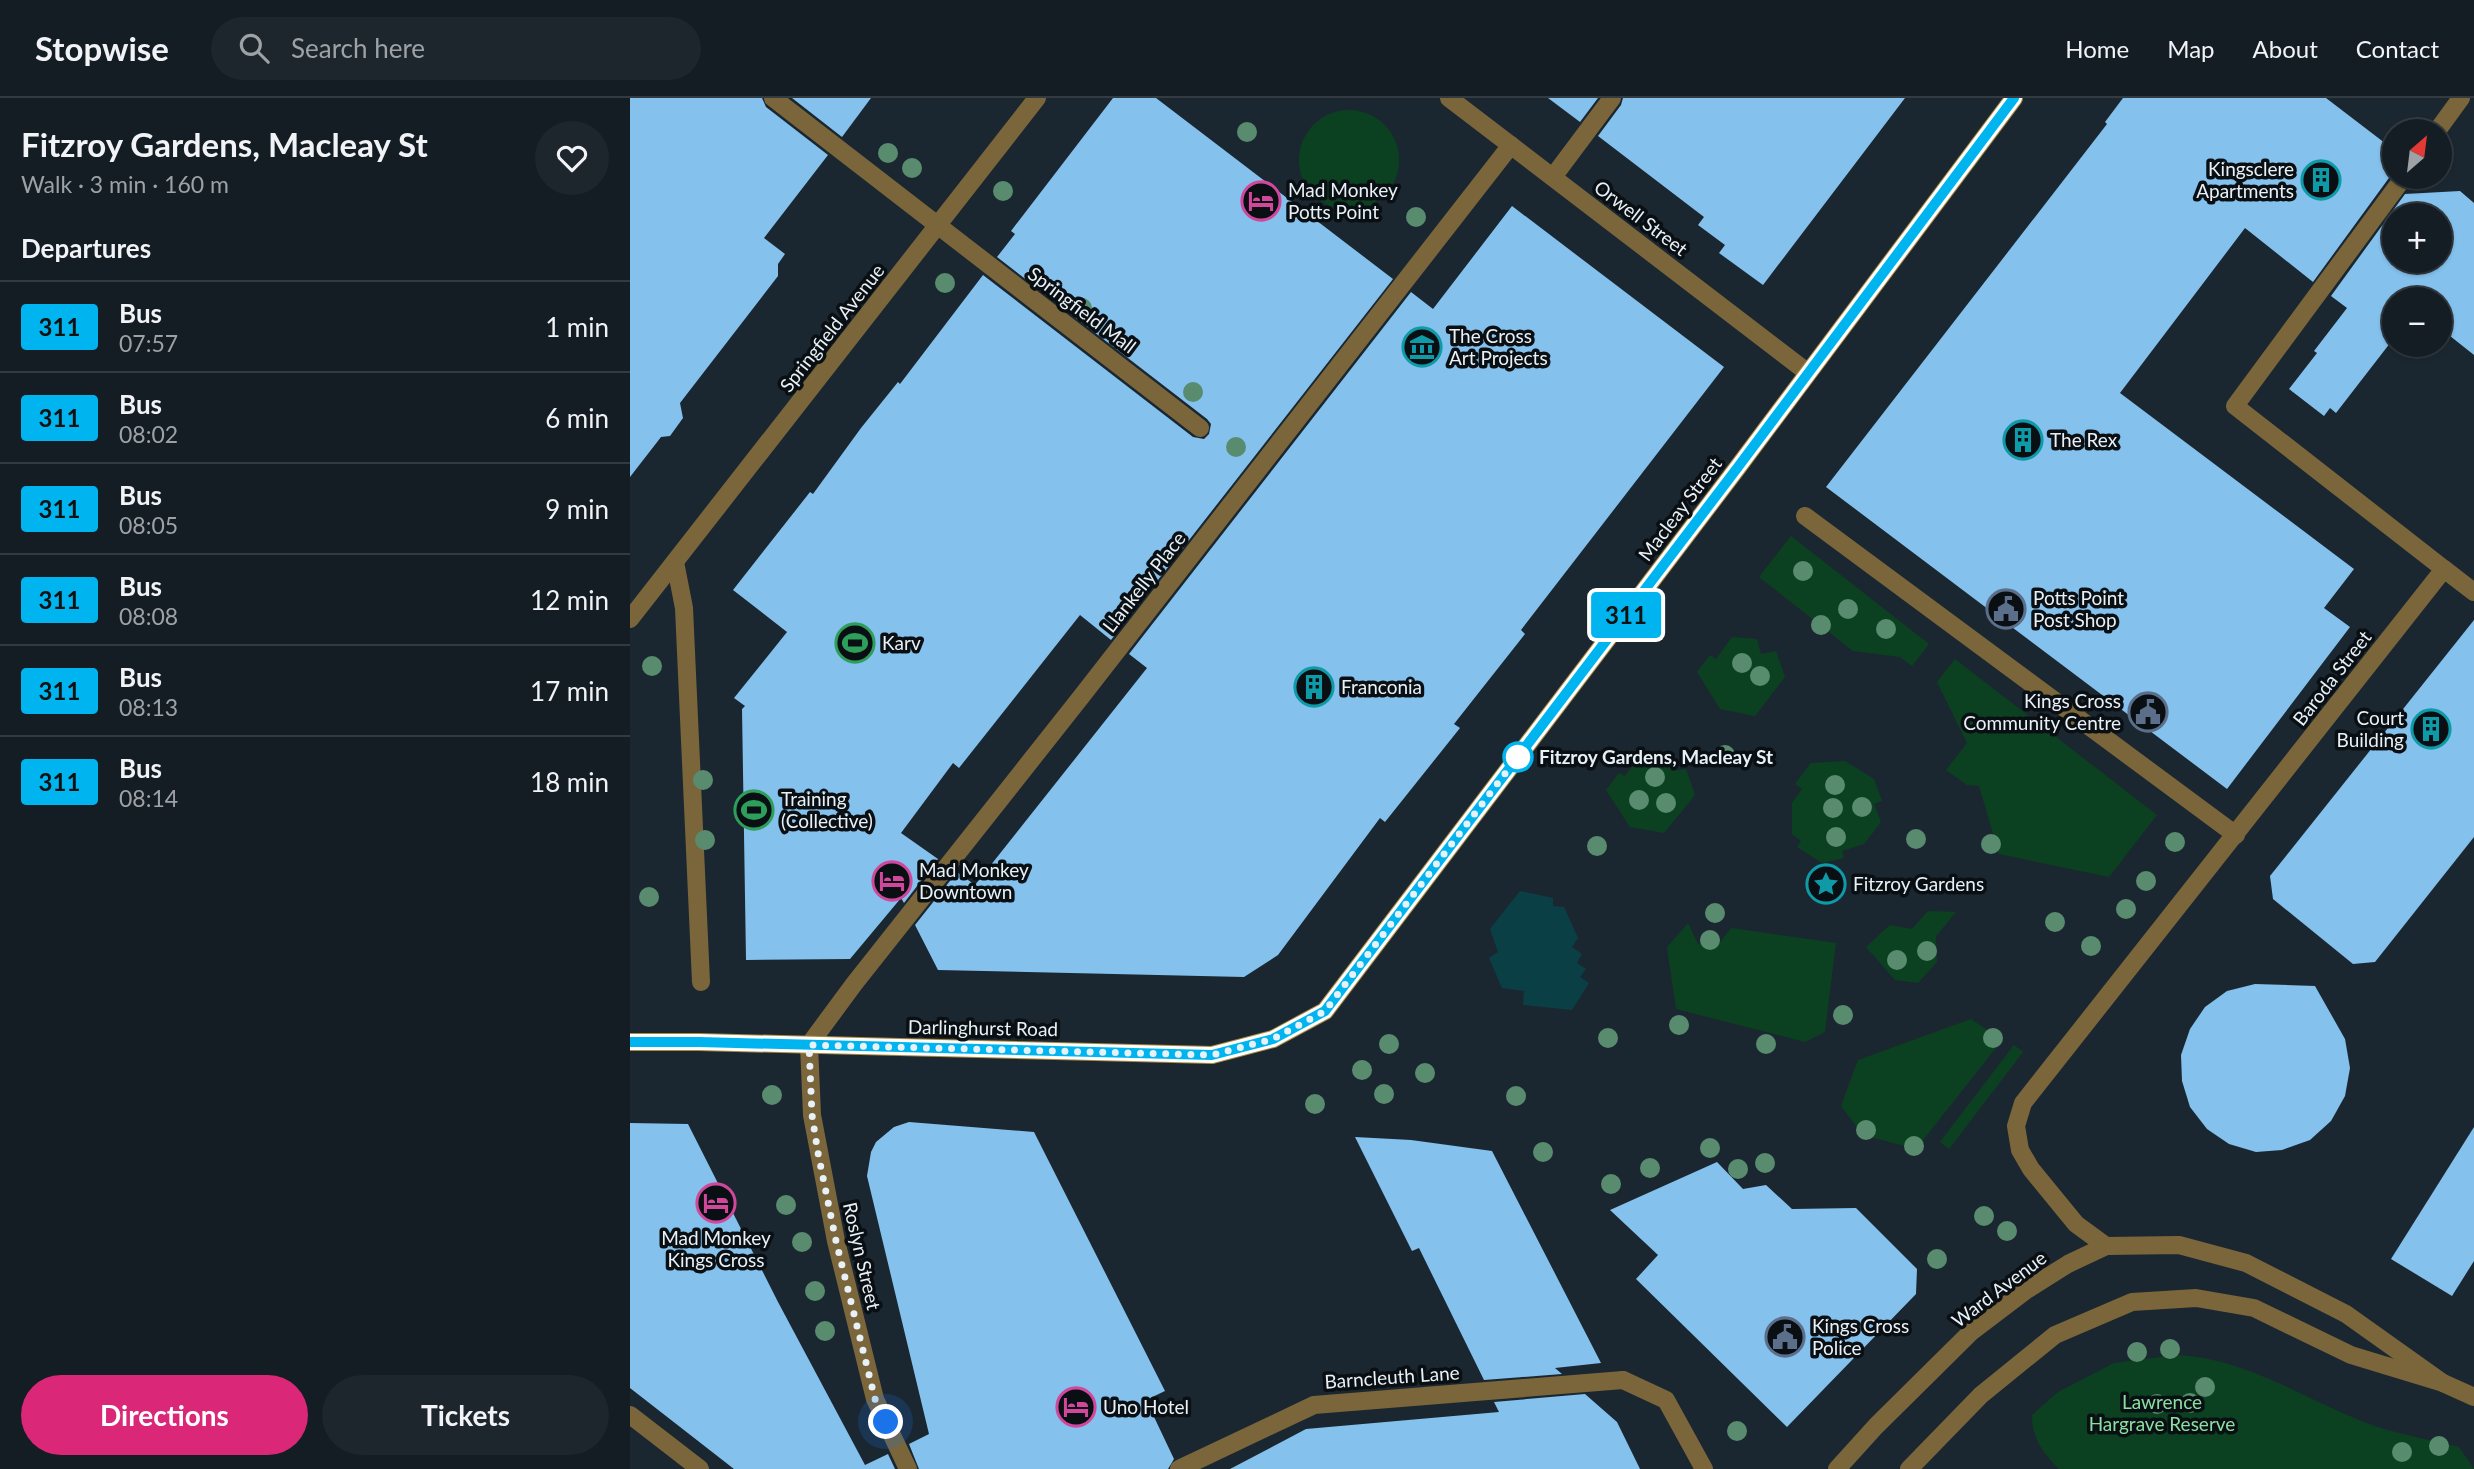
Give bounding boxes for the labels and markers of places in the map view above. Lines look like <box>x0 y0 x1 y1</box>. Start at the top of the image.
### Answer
place label: Kingsclere Apartments <box>2196 157 2294 202</box>
building icon: Kingsclere Apartments <box>2300 159 2342 201</box>
place label: Mad Monkey Potts Point <box>1288 178 1398 223</box>
hotel icon: Mad Monkey Potts Point <box>1240 180 1282 222</box>
place label: The Cross Art Projects <box>1449 324 1548 369</box>
museum icon: The Cross Art Projects <box>1401 326 1443 368</box>
building icon: The Rex <box>2002 419 2044 461</box>
place label: The Rex <box>2050 428 2118 451</box>
place label: Potts Point Post Shop <box>2033 586 2124 631</box>
public building icon: Potts Point Post Shop <box>1985 588 2027 630</box>
sports icon: Karv <box>834 622 876 664</box>
place label: Karv <box>882 631 921 654</box>
building icon: Franconia <box>1293 666 1335 708</box>
place label: Franconia <box>1341 675 1422 698</box>
place label: Kings Cross Community Centre <box>1963 689 2121 734</box>
public building icon: Kings Cross Community Centre <box>2127 691 2169 733</box>
place label: Court Building <box>2337 706 2404 751</box>
building icon: Court Building <box>2410 708 2452 750</box>
marker: Fitzroy Gardens, Macleay St <box>1503 742 1533 772</box>
place label: Fitzroy Gardens, Macleay St <box>1539 745 1773 768</box>
place label: Training (Collective) <box>781 787 873 832</box>
sports icon: Training (Collective) <box>733 789 775 831</box>
place label: Mad Monkey Downtown <box>919 858 1029 903</box>
hotel icon: Mad Monkey Downtown <box>871 860 913 902</box>
place icon: Fitzroy Gardens <box>1805 863 1847 905</box>
place label: Fitzroy Gardens <box>1853 872 1984 895</box>
hotel icon: Mad Monkey Kings Cross <box>695 1182 737 1224</box>
place label: Mad Monkey Kings Cross <box>661 1226 771 1271</box>
place label: Kings Cross Police <box>1812 1314 1909 1359</box>
public building icon: Kings Cross Police <box>1764 1316 1806 1358</box>
hotel icon: Uno Hotel <box>1055 1386 1097 1428</box>
place label: Uno Hotel <box>1103 1395 1189 1418</box>

